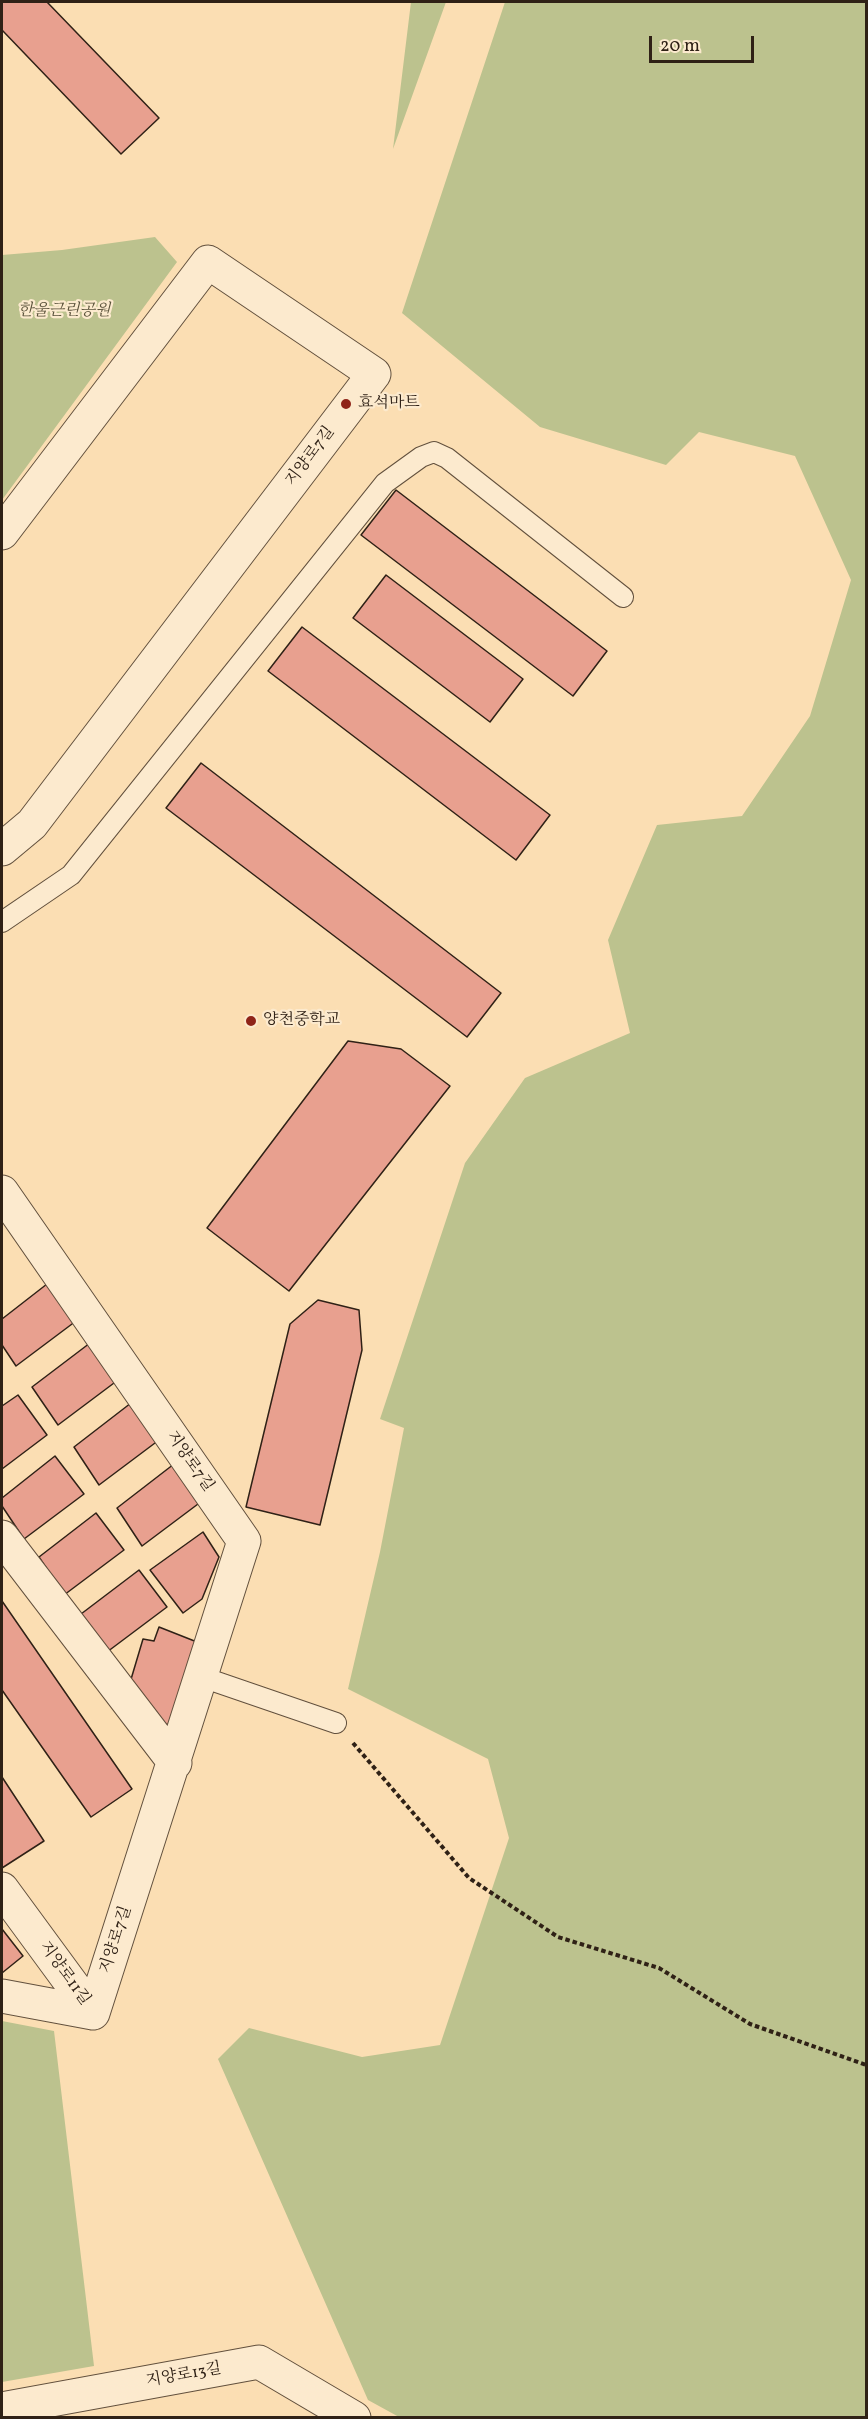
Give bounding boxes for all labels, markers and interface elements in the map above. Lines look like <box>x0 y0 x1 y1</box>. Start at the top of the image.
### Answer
scale bar <box>652 24 757 62</box>
text: 20 m <box>660 34 700 59</box>
park label: 한울근린공원 <box>18 302 110 322</box>
place label: 효석마트 <box>358 394 420 414</box>
marker: 효석마트 <box>339 397 353 411</box>
street label: 지양로7길 <box>282 423 340 491</box>
place label: 양천중학교 <box>263 1011 340 1031</box>
marker: 양천중학교 <box>244 1014 258 1028</box>
street label: 지양로7길 <box>161 1428 217 1496</box>
street label: 지양로7길 <box>97 1904 137 1976</box>
street label: 지양로11길 <box>34 1938 94 2010</box>
street label: 지양로13길 <box>145 2360 223 2392</box>

